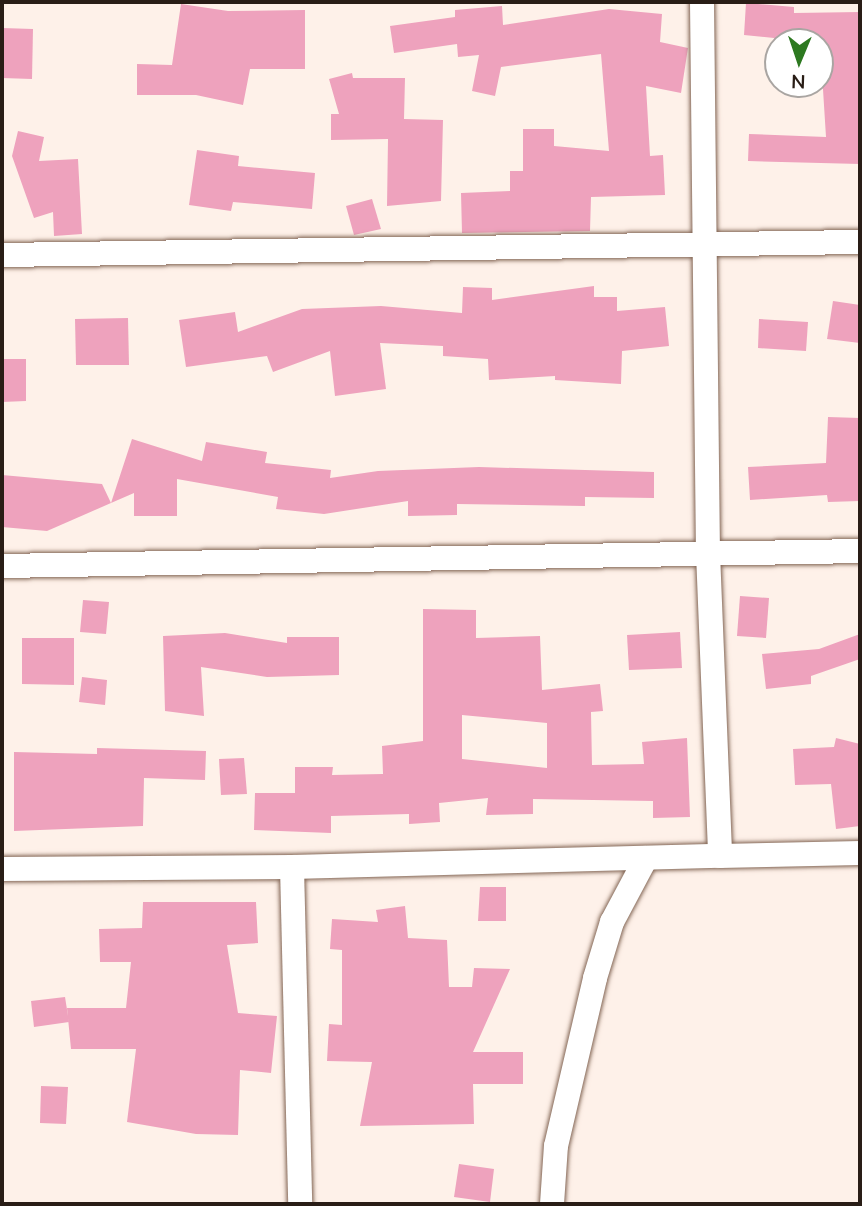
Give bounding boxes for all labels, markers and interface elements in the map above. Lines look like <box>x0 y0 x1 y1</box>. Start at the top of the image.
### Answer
north arrow <box>764 28 834 98</box>
text: N <box>791 70 806 94</box>

